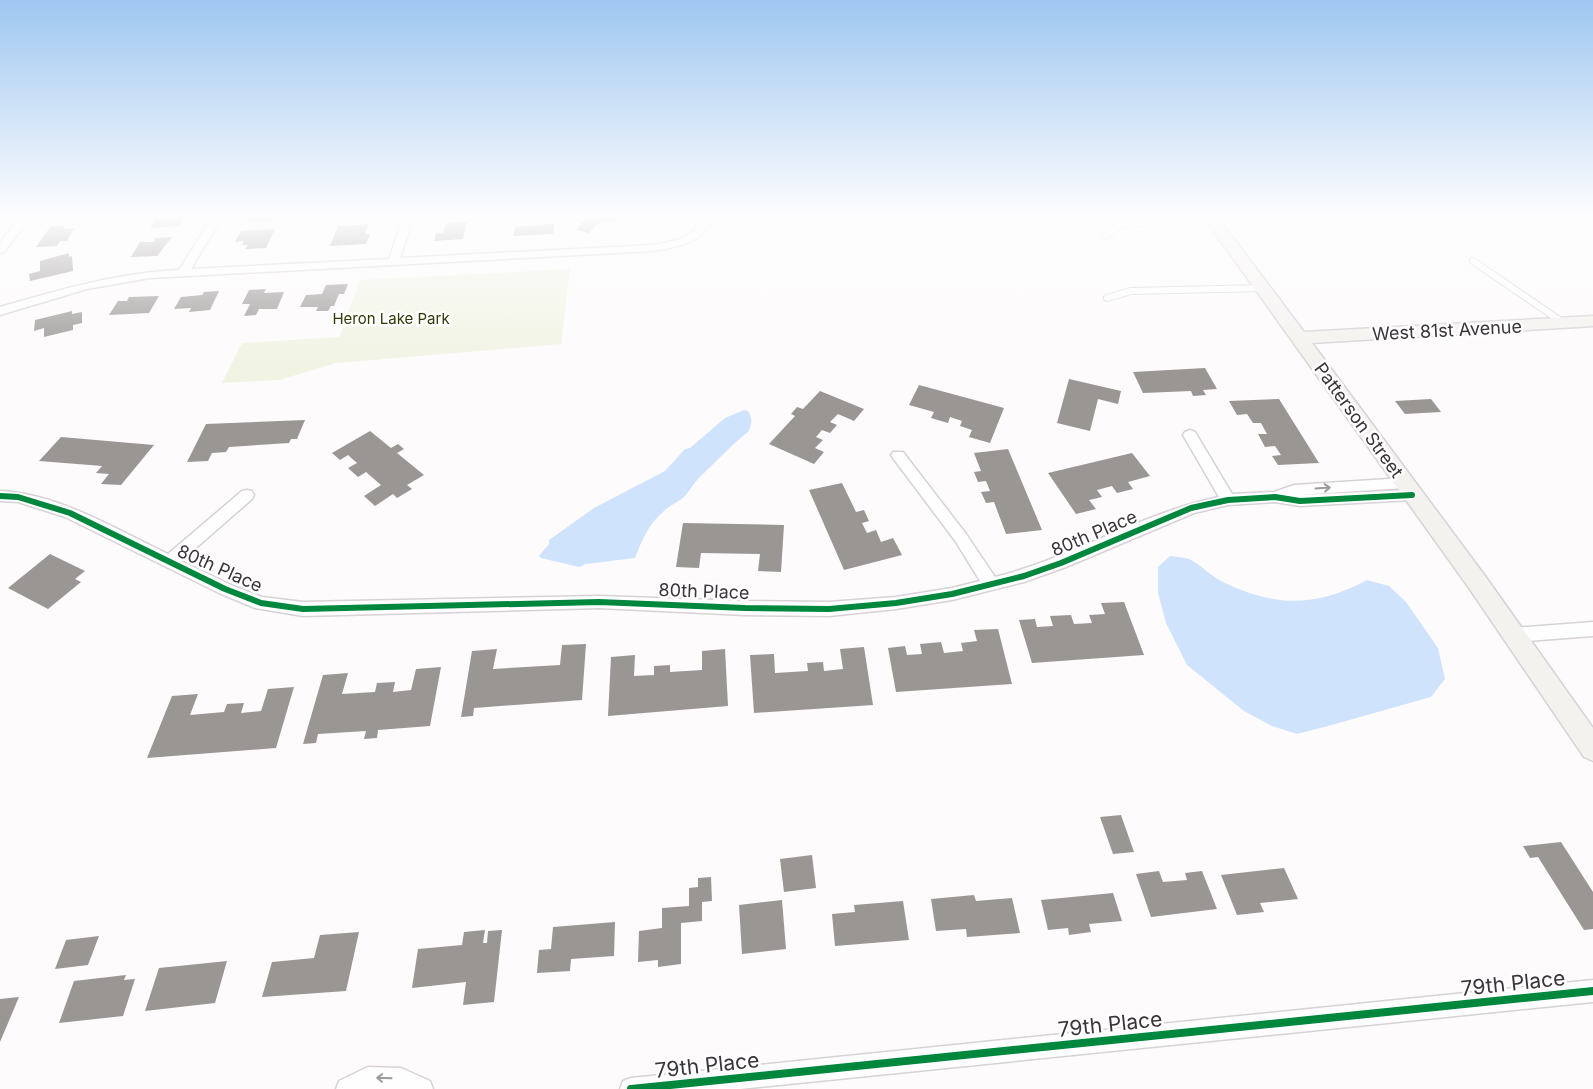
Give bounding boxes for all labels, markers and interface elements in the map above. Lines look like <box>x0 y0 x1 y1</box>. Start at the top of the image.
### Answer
park label: Heron Lake Park <box>332 309 450 328</box>
street label: West 81st Avenue <box>1372 316 1522 344</box>
street label: Patterson Street <box>1310 358 1408 482</box>
one-way arrow <box>1315 484 1331 493</box>
street label: 80th Place <box>1048 506 1140 560</box>
street label: 80th Place <box>174 540 266 596</box>
street label: 80th Place <box>658 579 750 603</box>
street label: 79th Place <box>1460 965 1566 1001</box>
street label: 79th Place <box>1057 1006 1163 1042</box>
street label: 79th Place <box>654 1047 760 1083</box>
one-way arrow <box>377 1073 393 1083</box>

